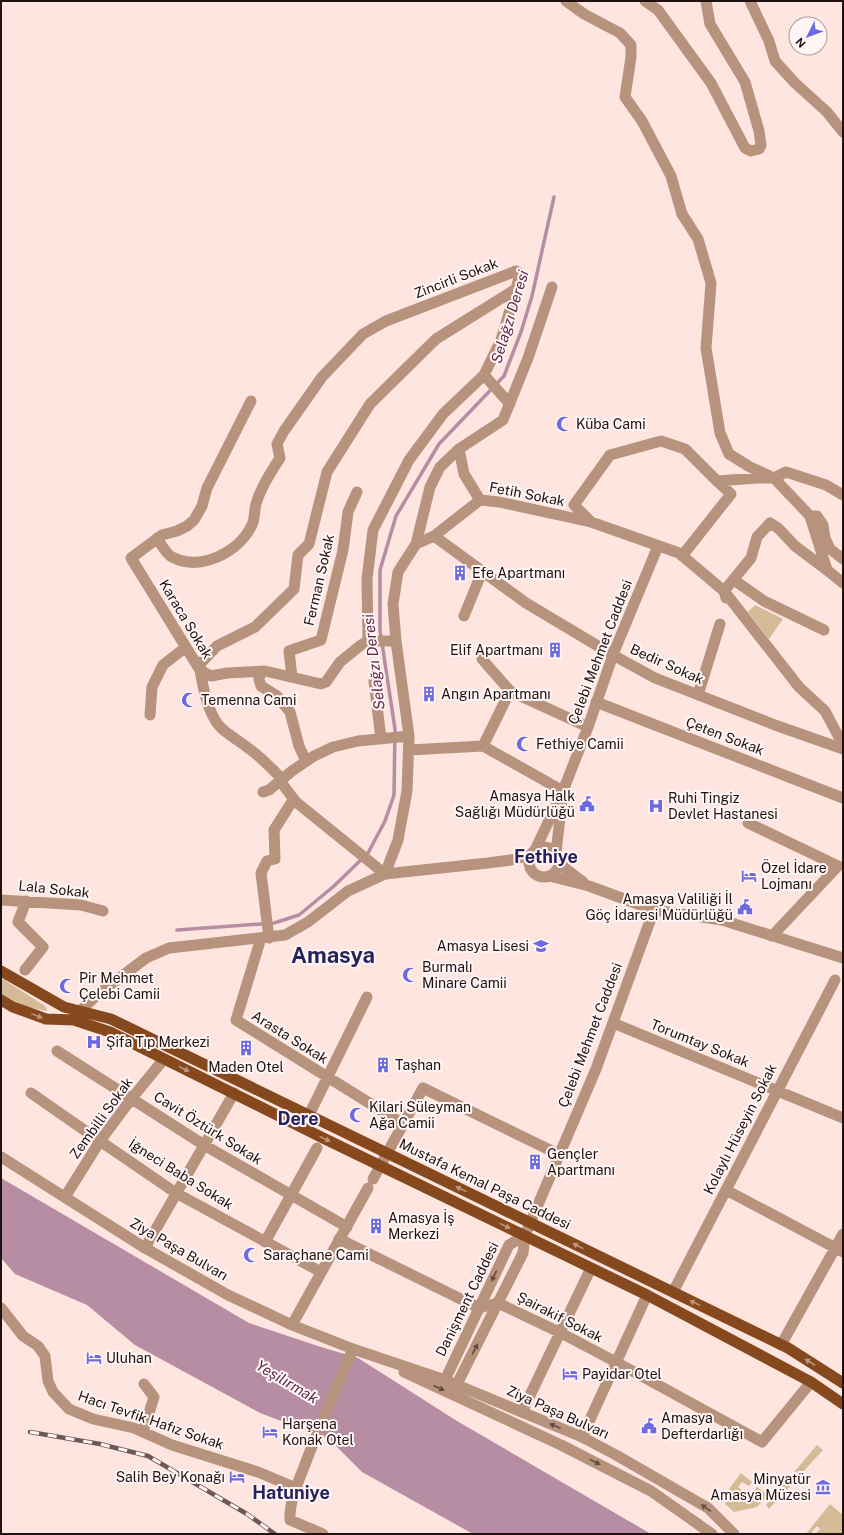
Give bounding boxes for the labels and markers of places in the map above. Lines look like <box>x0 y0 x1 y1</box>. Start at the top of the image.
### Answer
mosque icon: Küba Cami <box>555 415 573 433</box>
place label: Küba Cami <box>576 416 646 432</box>
building icon: Efe Apartmanı <box>451 564 469 582</box>
place label: Efe Apartmanı <box>472 565 565 581</box>
building icon: Elif Apartmanı <box>546 641 564 659</box>
place label: Elif Apartmanı <box>450 642 543 658</box>
building icon: Angın Apartmanı <box>420 685 438 703</box>
place label: Angın Apartmanı <box>441 686 551 702</box>
mosque icon: Temenna Cami <box>180 691 198 709</box>
place label: Temenna Cami <box>201 692 296 708</box>
mosque icon: Fethiye Camii <box>515 735 533 753</box>
place label: Fethiye Camii <box>536 736 624 752</box>
place label: Amasya Halk Sağlığı Müdürlüğü <box>455 788 575 820</box>
place label: Ruhi Tingiz Devlet Hastanesi <box>668 790 778 822</box>
public building icon: Amasya Halk Sağlığı Müdürlüğü <box>578 795 596 813</box>
hospital icon: Ruhi Tingiz Devlet Hastanesi <box>647 797 665 815</box>
place label: Özel İdare Lojmanı <box>761 858 827 892</box>
hotel icon: Özel İdare Lojmanı <box>740 867 758 885</box>
place label: Amasya Valiliği İl Göç İdaresi Müdürlüğü <box>585 889 733 923</box>
public building icon: Amasya Valiliği İl Göç İdaresi Müdürlüğü <box>736 898 754 916</box>
school or university icon: Amasya Lisesi <box>532 937 550 955</box>
place label: Amasya Lisesi <box>437 938 529 954</box>
place label: Burmalı Minare Camii <box>422 959 507 991</box>
mosque icon: Burmalı Minare Camii <box>401 966 419 984</box>
place label: Pir Mehmet Çelebi Camii <box>79 970 160 1002</box>
mosque icon: Pir Mehmet Çelebi Camii <box>58 977 76 995</box>
hospital icon: Şifa Tıp Merkezi <box>85 1033 103 1051</box>
place label: Şifa Tıp Merkezi <box>106 1034 210 1050</box>
building icon: Maden Otel <box>237 1039 255 1057</box>
building icon: Taşhan <box>374 1056 392 1074</box>
place label: Taşhan <box>395 1057 441 1073</box>
place label: Maden Otel <box>208 1059 284 1075</box>
place label: Kilari Süleyman Ağa Camii <box>369 1099 471 1131</box>
mosque icon: Kilari Süleyman Ağa Camii <box>348 1106 366 1124</box>
place label: Gençler Apartmanı <box>547 1146 615 1178</box>
building icon: Gençler Apartmanı <box>526 1153 544 1171</box>
place label: Amasya İş Merkezi <box>388 1208 454 1242</box>
building icon: Amasya İş Merkezi <box>367 1217 385 1235</box>
mosque icon: Saraçhane Cami <box>242 1246 260 1264</box>
place label: Saraçhane Cami <box>263 1247 369 1263</box>
hotel icon: Uluhan <box>85 1349 103 1367</box>
place label: Uluhan <box>106 1350 152 1366</box>
hotel icon: Payidar Otel <box>561 1365 579 1383</box>
place label: Payidar Otel <box>582 1366 662 1382</box>
place label: Amasya Defterdarlığı <box>661 1410 743 1442</box>
place label: Harşena Konak Otel <box>282 1416 354 1448</box>
public building icon: Amasya Defterdarlığı <box>640 1417 658 1435</box>
hotel icon: Harşena Konak Otel <box>261 1423 279 1441</box>
hotel icon: Salih Bey Konağı <box>228 1468 246 1486</box>
place label: Salih Bey Konağı <box>116 1469 225 1485</box>
place label: Minyatür Amasya Müzesi <box>710 1471 811 1503</box>
museum icon: Minyatür Amasya Müzesi <box>814 1478 832 1496</box>

